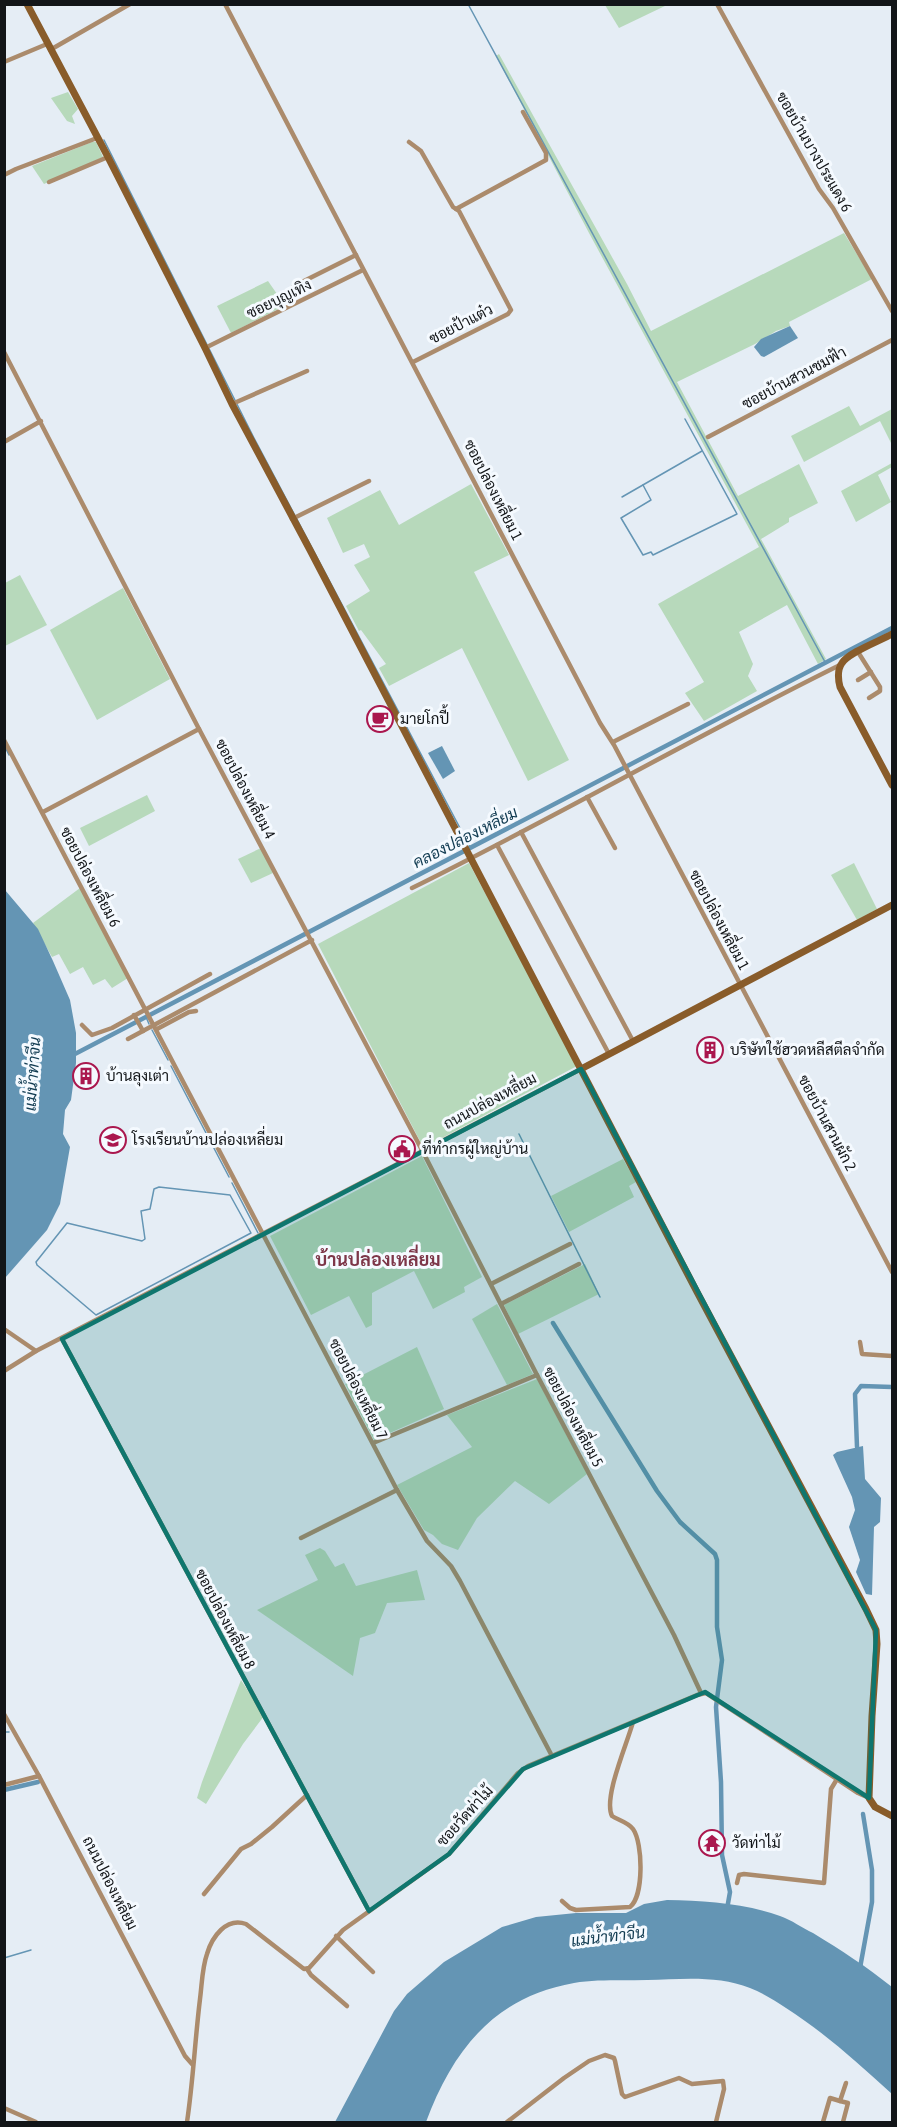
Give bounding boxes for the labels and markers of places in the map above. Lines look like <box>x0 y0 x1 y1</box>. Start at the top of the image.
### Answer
cafe icon: มายโกปี้ <box>365 704 395 734</box>
place label: มายโกปี้ <box>400 704 449 727</box>
building icon: บริษัทใช้ฮวดหลีสตีลจำกัด <box>695 1035 725 1065</box>
place label: บริษัทใช้ฮวดหลีสตีลจำกัด <box>730 1040 885 1058</box>
building icon: บ้านลุงเต่า <box>71 1061 101 1091</box>
place label: บ้านลุงเต่า <box>106 1066 169 1087</box>
school or university icon: โรงเรียนบ้านปล่องเหลี่ยม <box>98 1125 128 1155</box>
place label: โรงเรียนบ้านปล่องเหลี่ยม <box>131 1125 283 1148</box>
public building icon: ที่ทำกรผู้ใหญ่บ้าน <box>387 1134 417 1164</box>
place label: ที่ทำกรผู้ใหญ่บ้าน <box>422 1134 528 1159</box>
temple icon: วัดท่าไม้ <box>697 1828 727 1858</box>
place label: วัดท่าไม้ <box>732 1833 782 1851</box>

